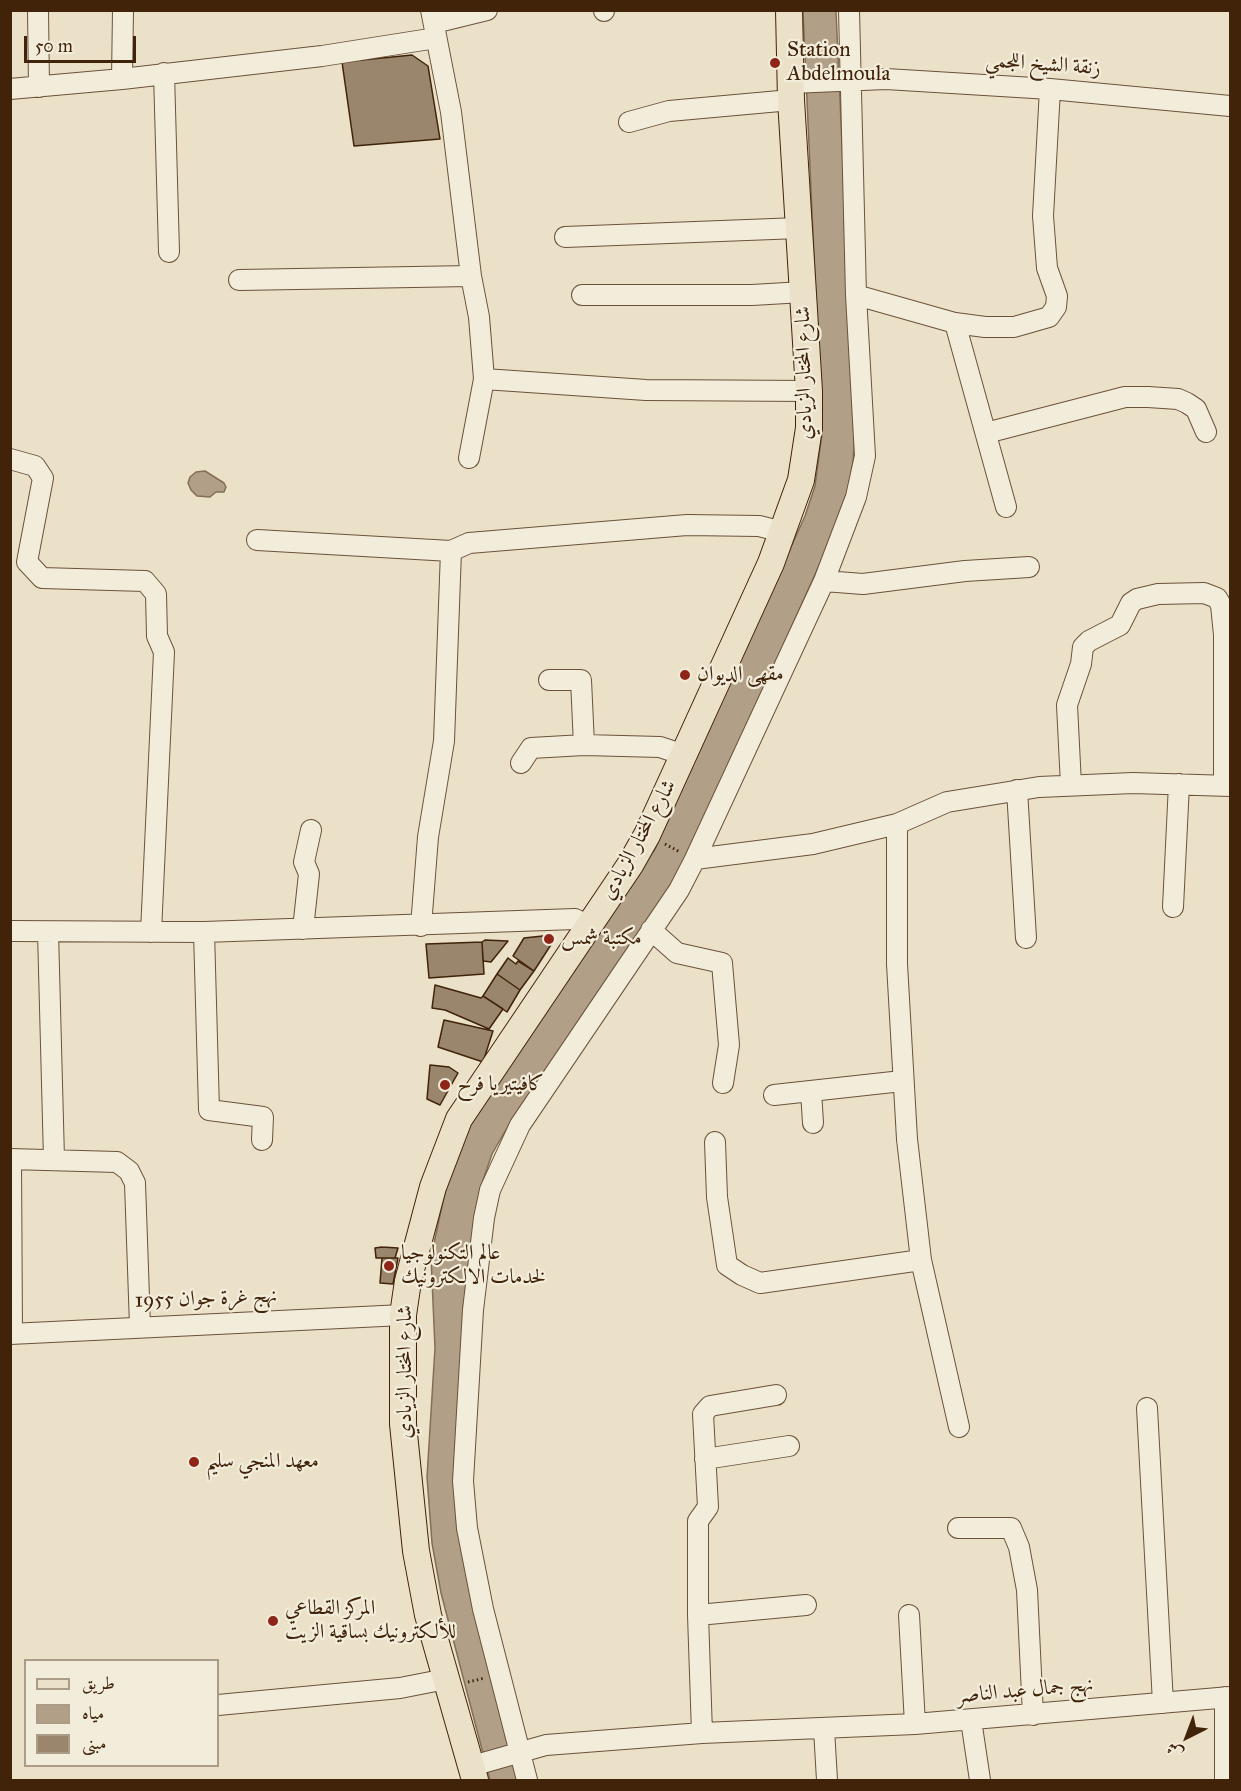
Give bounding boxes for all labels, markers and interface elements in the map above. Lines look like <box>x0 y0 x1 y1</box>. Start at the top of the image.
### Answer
scale bar <box>27 24 140 62</box>
text: 50 m <box>35 35 73 57</box>
place label: Station Abdelmoula <box>787 38 890 88</box>
street label: زنقة الشيخ اللجمي <box>984 48 1102 82</box>
marker: Station Abdelmoula <box>768 56 782 70</box>
street label: شارع المختار الزيادي <box>791 306 819 440</box>
place label: مقهى الديوان <box>697 662 784 688</box>
marker: مقهى الديوان <box>678 668 692 682</box>
street label: شارع المختار الزيادي <box>596 775 682 905</box>
place label: مكتبة شمس <box>561 926 642 952</box>
marker: مكتبة شمس <box>542 932 556 946</box>
place label: كافيتيريا فرح <box>457 1072 544 1098</box>
marker: كافيتيريا فرح <box>438 1078 452 1092</box>
place label: عالم التكنولوجيا لخدمات الالكترونيك <box>401 1241 546 1291</box>
marker: عالم التكنولوجيا لخدمات الالكترونيك <box>382 1259 396 1273</box>
street label: نهج غرة جوان 1955 <box>134 1284 278 1314</box>
street label: شارع المختار الزيادي <box>393 1305 419 1439</box>
place label: معهد المنجي سليم <box>206 1449 319 1475</box>
marker: معهد المنجي سليم <box>187 1455 201 1469</box>
place label: المركز القطاعي للألكترونيك بساقية الزيت <box>285 1596 456 1646</box>
marker: المركز القطاعي للألكترونيك بساقية الزيت <box>266 1614 280 1628</box>
legend <box>24 1659 219 1767</box>
text: طريق <box>82 1672 115 1694</box>
street label: نهج جمال عبد الناصر <box>956 1672 1094 1710</box>
text: مياه <box>82 1702 104 1724</box>
north arrow <box>1157 1707 1217 1767</box>
text: مبنى <box>82 1732 107 1754</box>
text: ش <box>1162 1738 1187 1763</box>

